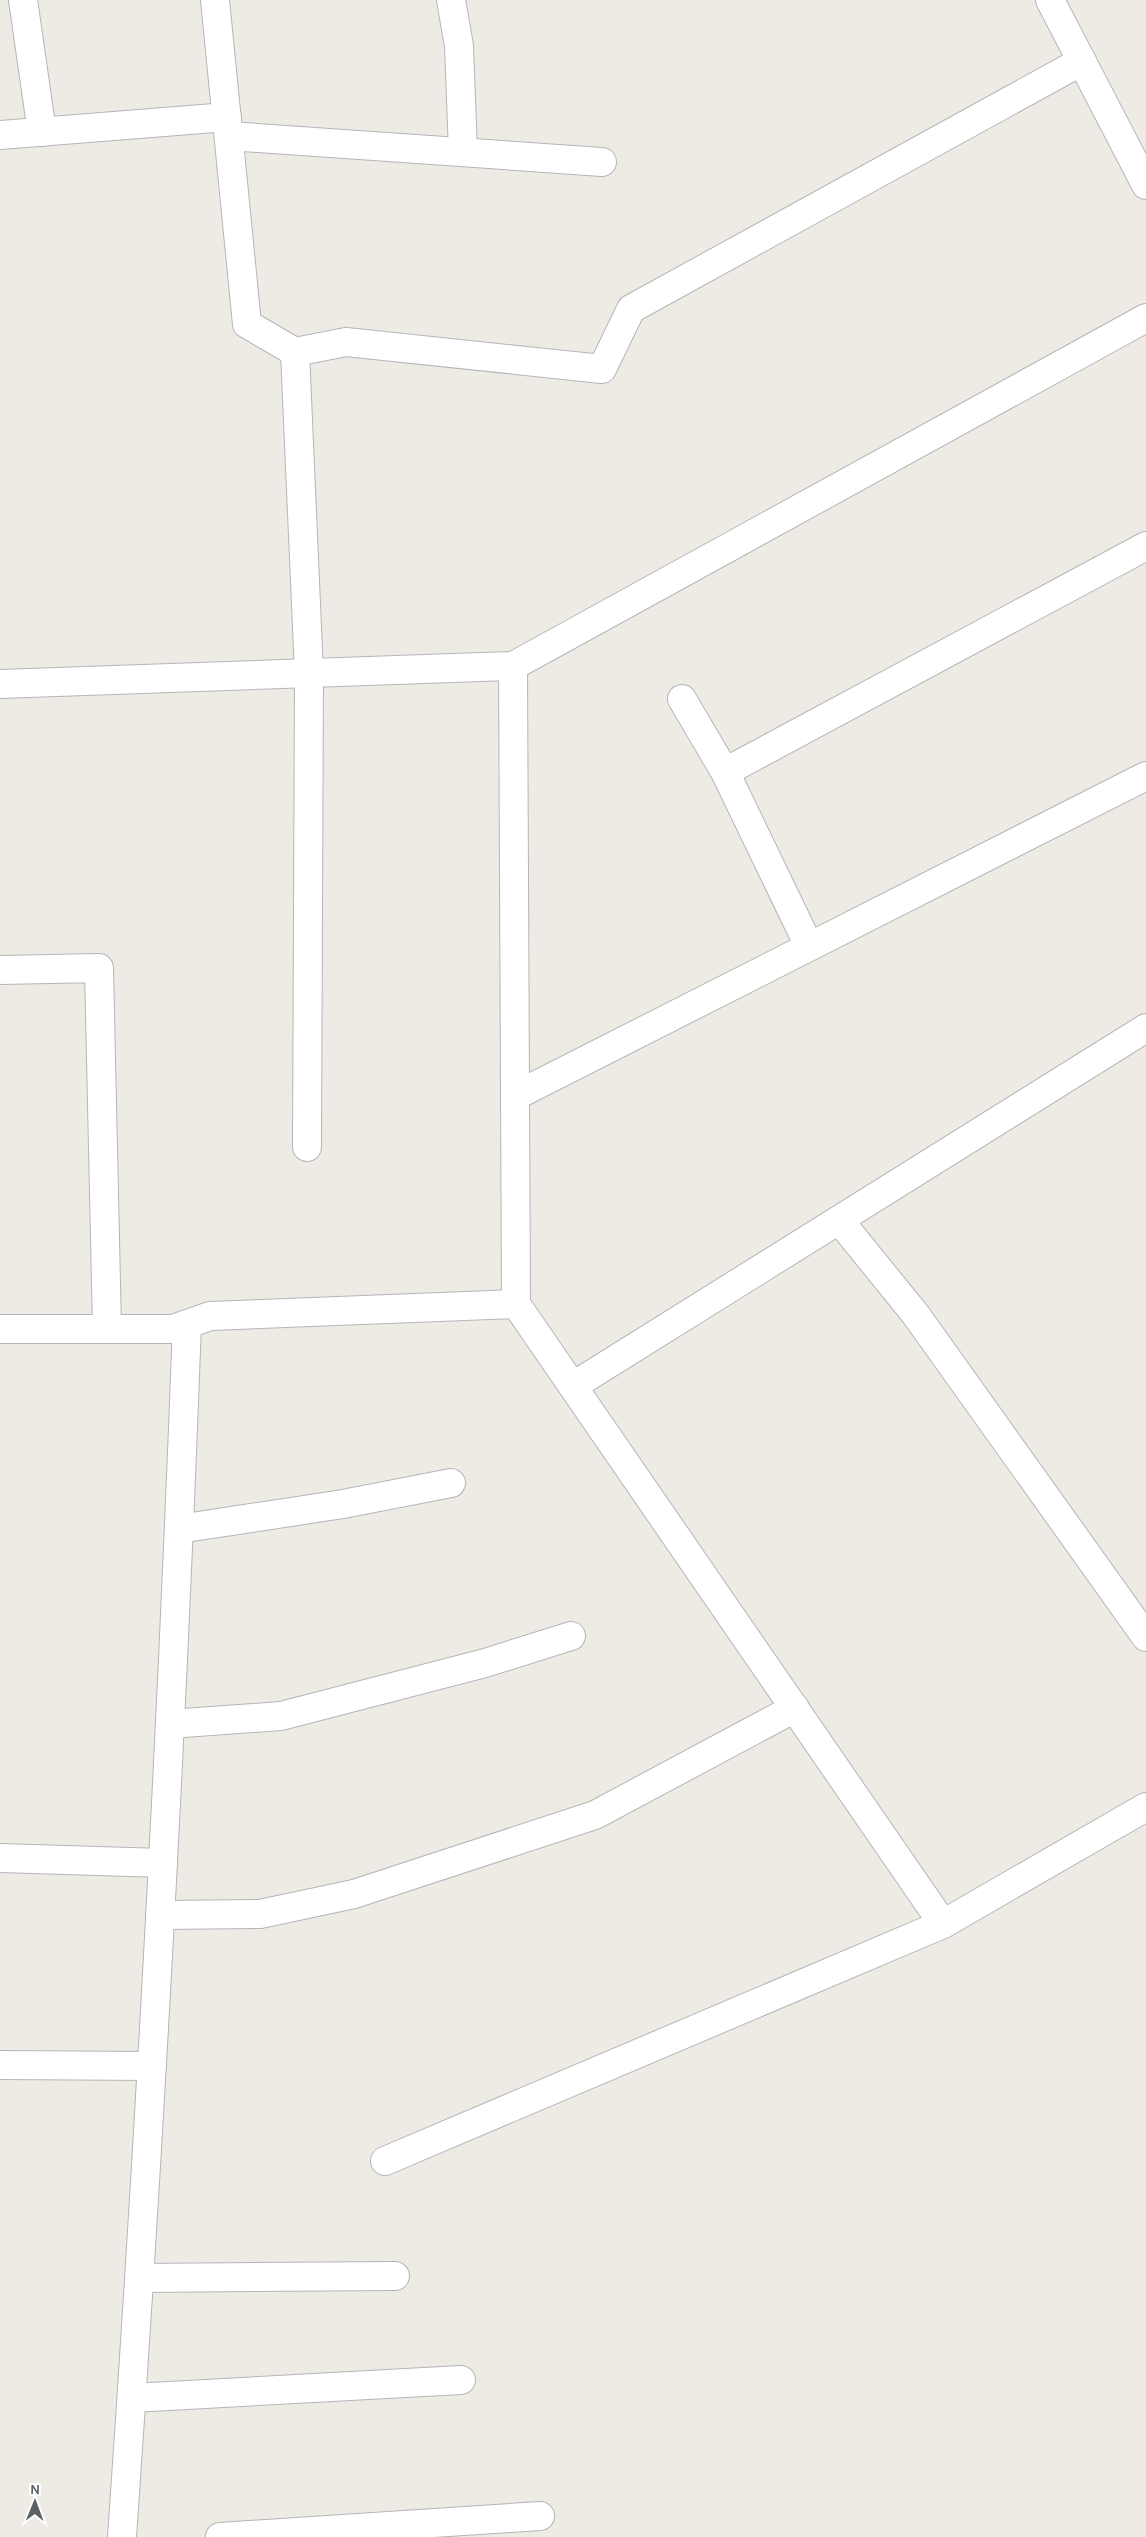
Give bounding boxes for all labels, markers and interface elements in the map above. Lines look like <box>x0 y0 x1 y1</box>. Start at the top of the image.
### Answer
north arrow <box>10 2477 60 2527</box>
text: N <box>30 2481 40 2498</box>

